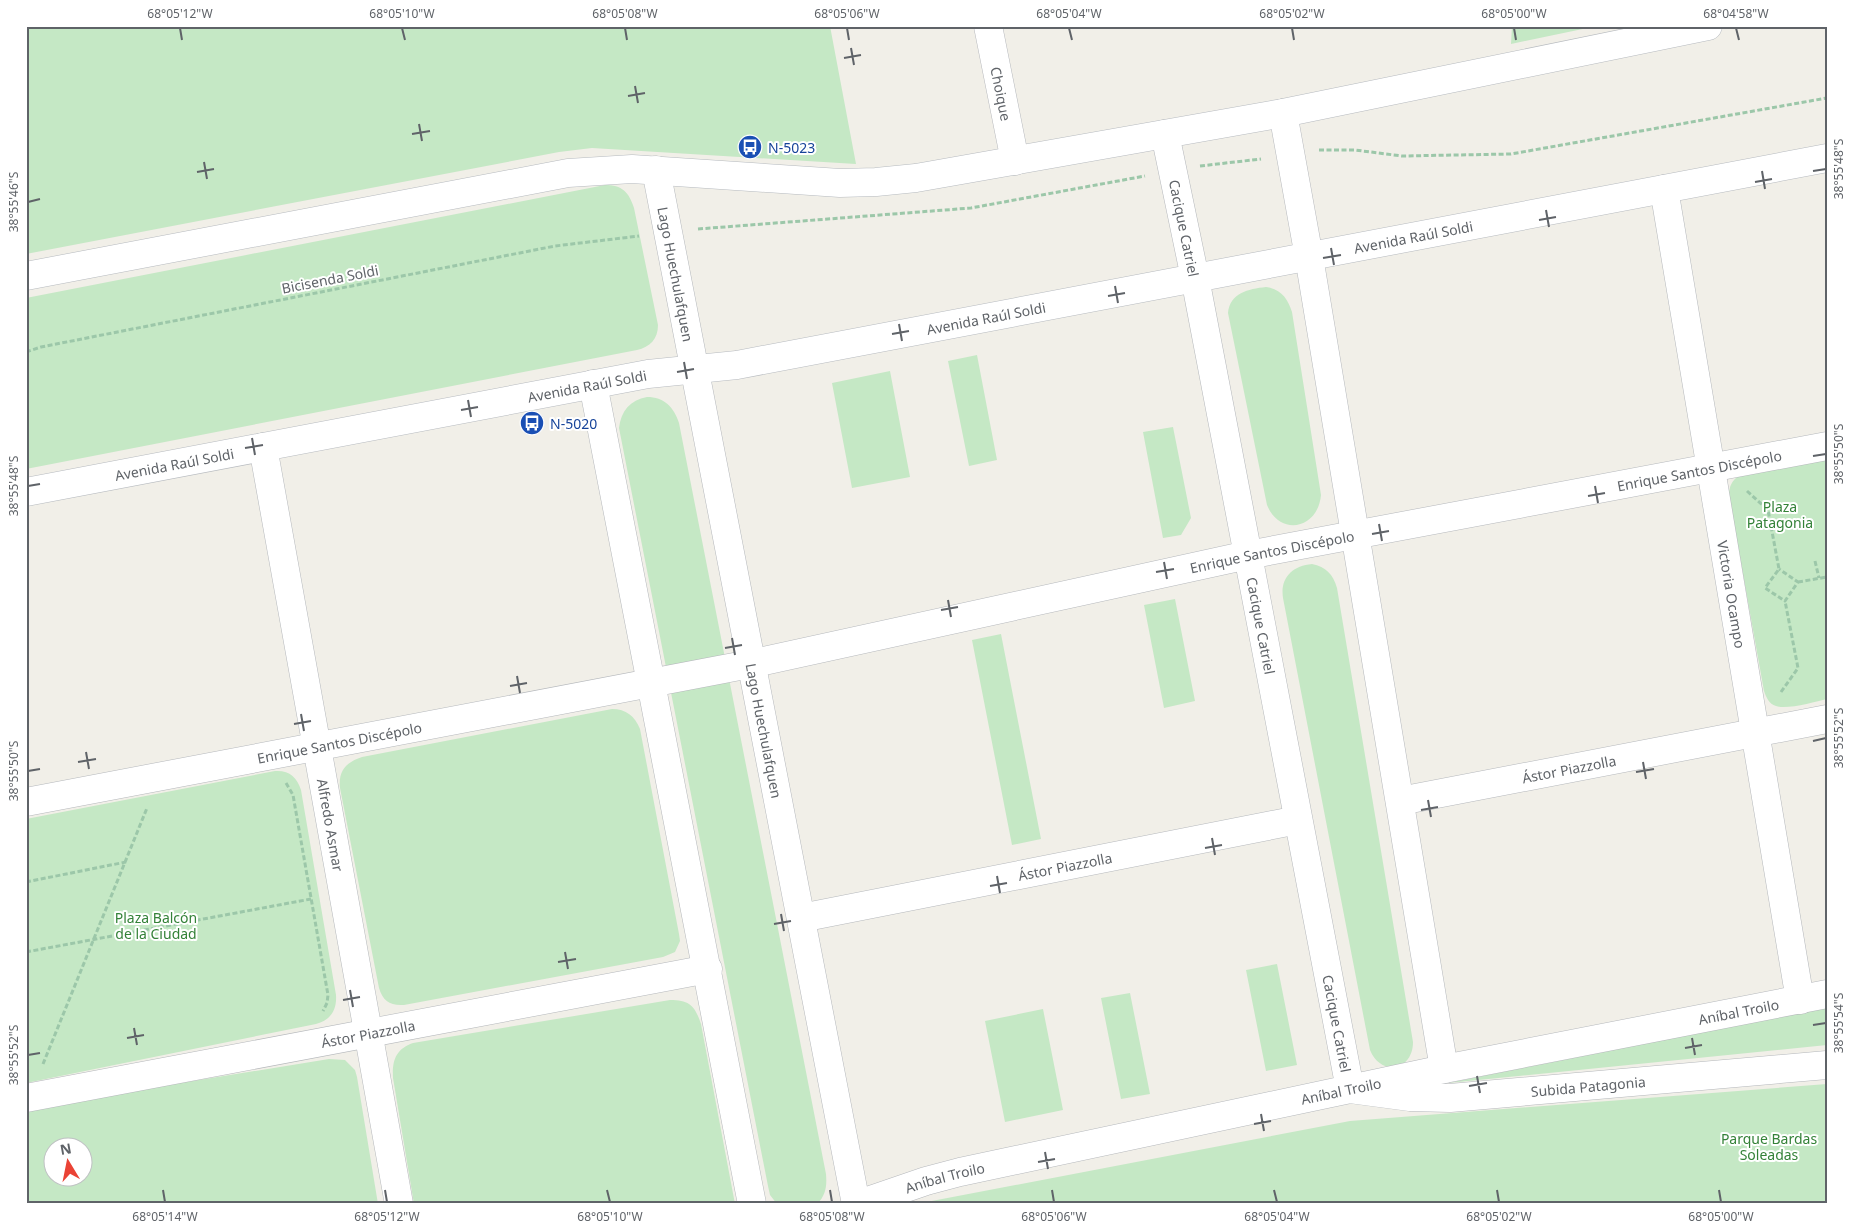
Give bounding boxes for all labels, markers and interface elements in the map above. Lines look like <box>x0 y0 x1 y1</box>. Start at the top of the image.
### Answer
text: 68°05'12"W <box>147 5 213 22</box>
text: 68°05'10"W <box>369 5 435 22</box>
text: 68°05'08"W <box>592 5 658 22</box>
text: 68°05'06"W <box>814 5 880 22</box>
text: 68°05'04"W <box>1036 5 1102 22</box>
text: 68°05'02"W <box>1259 5 1325 22</box>
text: 68°05'00"W <box>1481 5 1547 22</box>
text: 68°04'58"W <box>1703 5 1769 22</box>
street label: Choique <box>987 65 1016 122</box>
bus stop icon: N-5023 <box>737 134 763 160</box>
place label: N-5023 <box>768 138 815 157</box>
text: 38°55'48"S <box>1830 138 1847 199</box>
text: 38°55'46"S <box>5 171 22 232</box>
street label: Cacique Catriel <box>1165 178 1204 278</box>
street label: Lago Huechulafquen <box>654 205 698 343</box>
street label: Avenida Raúl Soldi <box>1352 216 1475 257</box>
street label: Bicisenda Soldi <box>280 260 380 298</box>
street label: Avenida Raúl Soldi <box>925 297 1047 338</box>
street label: Avenida Raúl Soldi <box>526 365 648 406</box>
bus stop icon: N-5020 <box>519 410 545 436</box>
place label: N-5020 <box>550 414 597 433</box>
text: 38°55'50"S <box>1830 423 1847 484</box>
street label: Avenida Raúl Soldi <box>113 443 236 484</box>
street label: Enrique Santos Discépolo <box>1615 445 1783 495</box>
text: 38°55'48"S <box>5 455 22 516</box>
park label: Plaza Patagonia <box>1747 497 1813 532</box>
street label: Enrique Santos Discépolo <box>1188 526 1356 577</box>
street label: Victoria Ocampo <box>1714 539 1750 650</box>
street label: Cacique Catriel <box>1243 575 1280 676</box>
street label: Lago Huechulafquen <box>742 662 787 800</box>
text: 38°55'52"S <box>1830 707 1847 768</box>
street label: Enrique Santos Discépolo <box>255 717 423 767</box>
text: 38°55'50"S <box>5 740 22 801</box>
street label: Ástor Piazzolla <box>1520 750 1618 787</box>
street label: Alfredo Asmar <box>313 777 349 873</box>
street label: Ástor Piazzolla <box>1016 847 1114 885</box>
park label: Plaza Balcón de la Ciudad <box>115 908 197 943</box>
street label: Cacique Catriel <box>1319 973 1356 1074</box>
text: 38°55'54"S <box>1830 992 1847 1053</box>
street label: Aníbal Troilo <box>1697 994 1781 1029</box>
street label: Ástor Piazzolla <box>319 1015 417 1052</box>
text: 38°55'52"S <box>5 1024 22 1085</box>
street label: Subida Patagonia <box>1530 1071 1646 1100</box>
street label: Aníbal Troilo <box>1299 1073 1383 1109</box>
park label: Parque Bardas Soleadas <box>1721 1129 1817 1164</box>
north arrow <box>42 1138 92 1188</box>
text: N <box>58 1138 73 1159</box>
street label: Aníbal Troilo <box>902 1158 986 1197</box>
text: 68°05'14"W <box>132 1208 198 1225</box>
text: 68°05'12"W <box>354 1208 420 1225</box>
text: 68°05'10"W <box>577 1208 643 1225</box>
text: 68°05'08"W <box>799 1208 865 1225</box>
text: 68°05'06"W <box>1021 1208 1087 1225</box>
text: 68°05'04"W <box>1244 1208 1310 1225</box>
text: 68°05'02"W <box>1466 1208 1532 1225</box>
text: 68°05'00"W <box>1688 1208 1754 1225</box>

